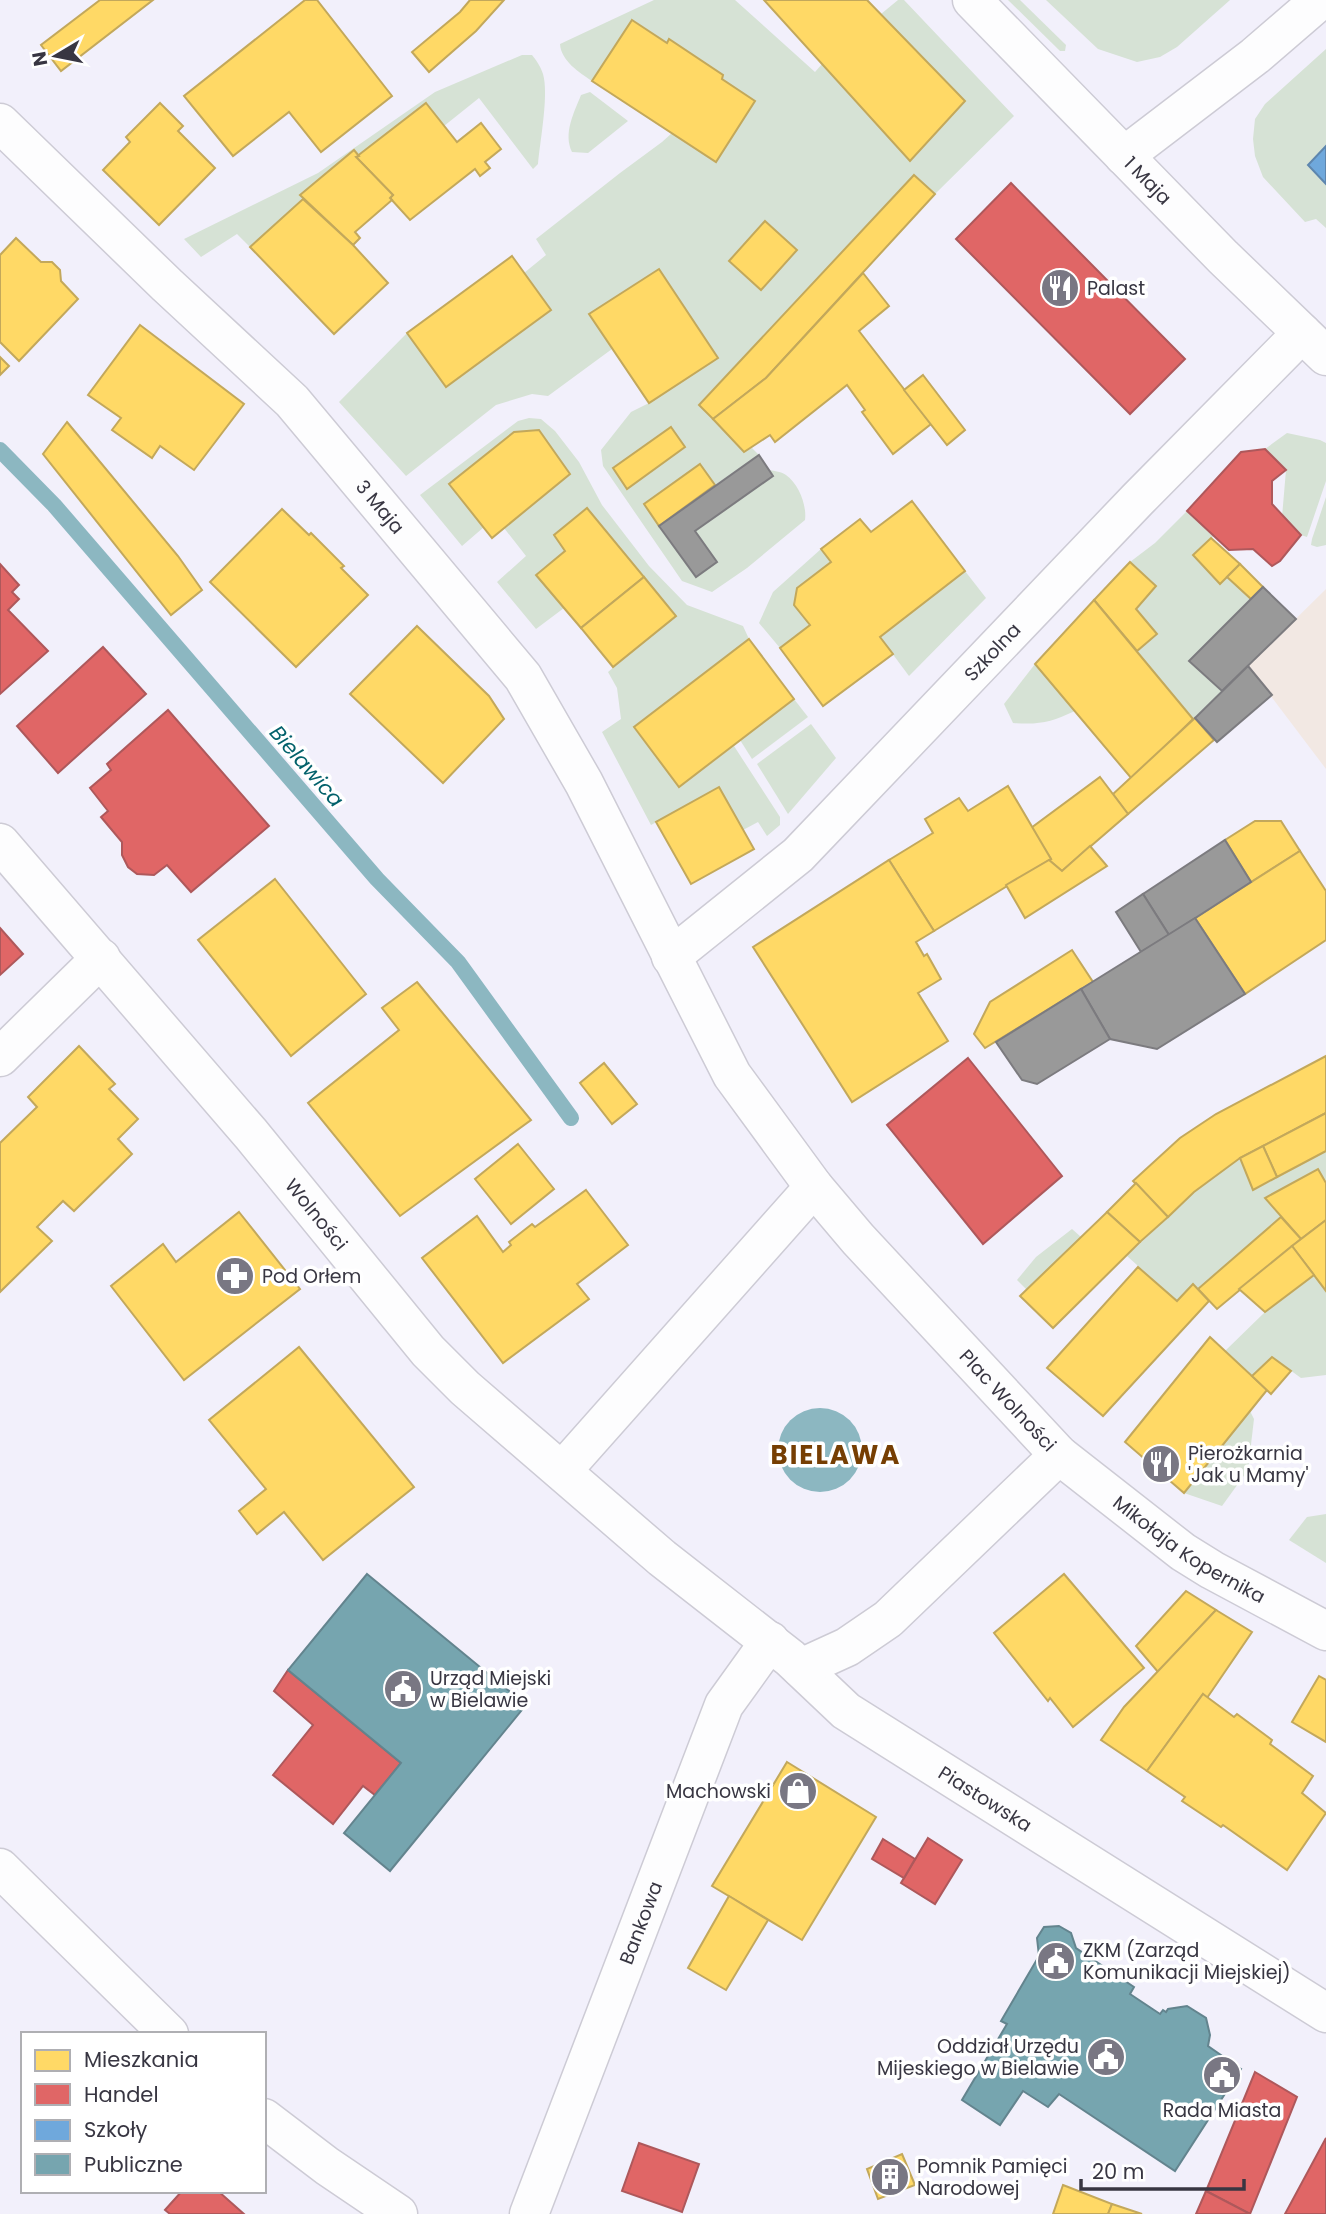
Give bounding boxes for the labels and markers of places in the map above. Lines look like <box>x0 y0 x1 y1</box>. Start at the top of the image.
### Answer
restaurant icon: Palast <box>1039 267 1081 309</box>
place label: Palast <box>1087 275 1145 302</box>
pharmacy icon: Pod Orłem <box>214 1255 256 1297</box>
place label: Pod Orłem <box>262 1263 361 1290</box>
place label: Pierożkarnia 'Jak u Mamy' <box>1188 1440 1309 1489</box>
restaurant icon: Pierożkarnia 'Jak u Mamy' <box>1140 1443 1182 1485</box>
place label: Urząd Miejski w Bielawie <box>430 1665 551 1714</box>
public building icon: Urząd Miejski w Bielawie <box>382 1668 424 1710</box>
shop icon: Machowski <box>777 1770 819 1812</box>
place label: Machowski <box>666 1778 771 1805</box>
place label: ZKM (Zarząd Komunikacji Miejskiej) <box>1083 1937 1291 1986</box>
public building icon: ZKM (Zarząd Komunikacji Miejskiej) <box>1035 1940 1077 1982</box>
place label: Oddział Urzędu Mijeskiego w Bielawie <box>877 2033 1079 2082</box>
public building icon: Oddział Urzędu Mijeskiego w Bielawie <box>1085 2036 1127 2078</box>
public building icon: Rada Miasta <box>1201 2054 1243 2096</box>
place label: Rada Miasta <box>1163 2097 1281 2124</box>
place label: Pomnik Pamięci Narodowej <box>917 2153 1068 2202</box>
building icon: Pomnik Pamięci Narodowej <box>869 2156 911 2198</box>

